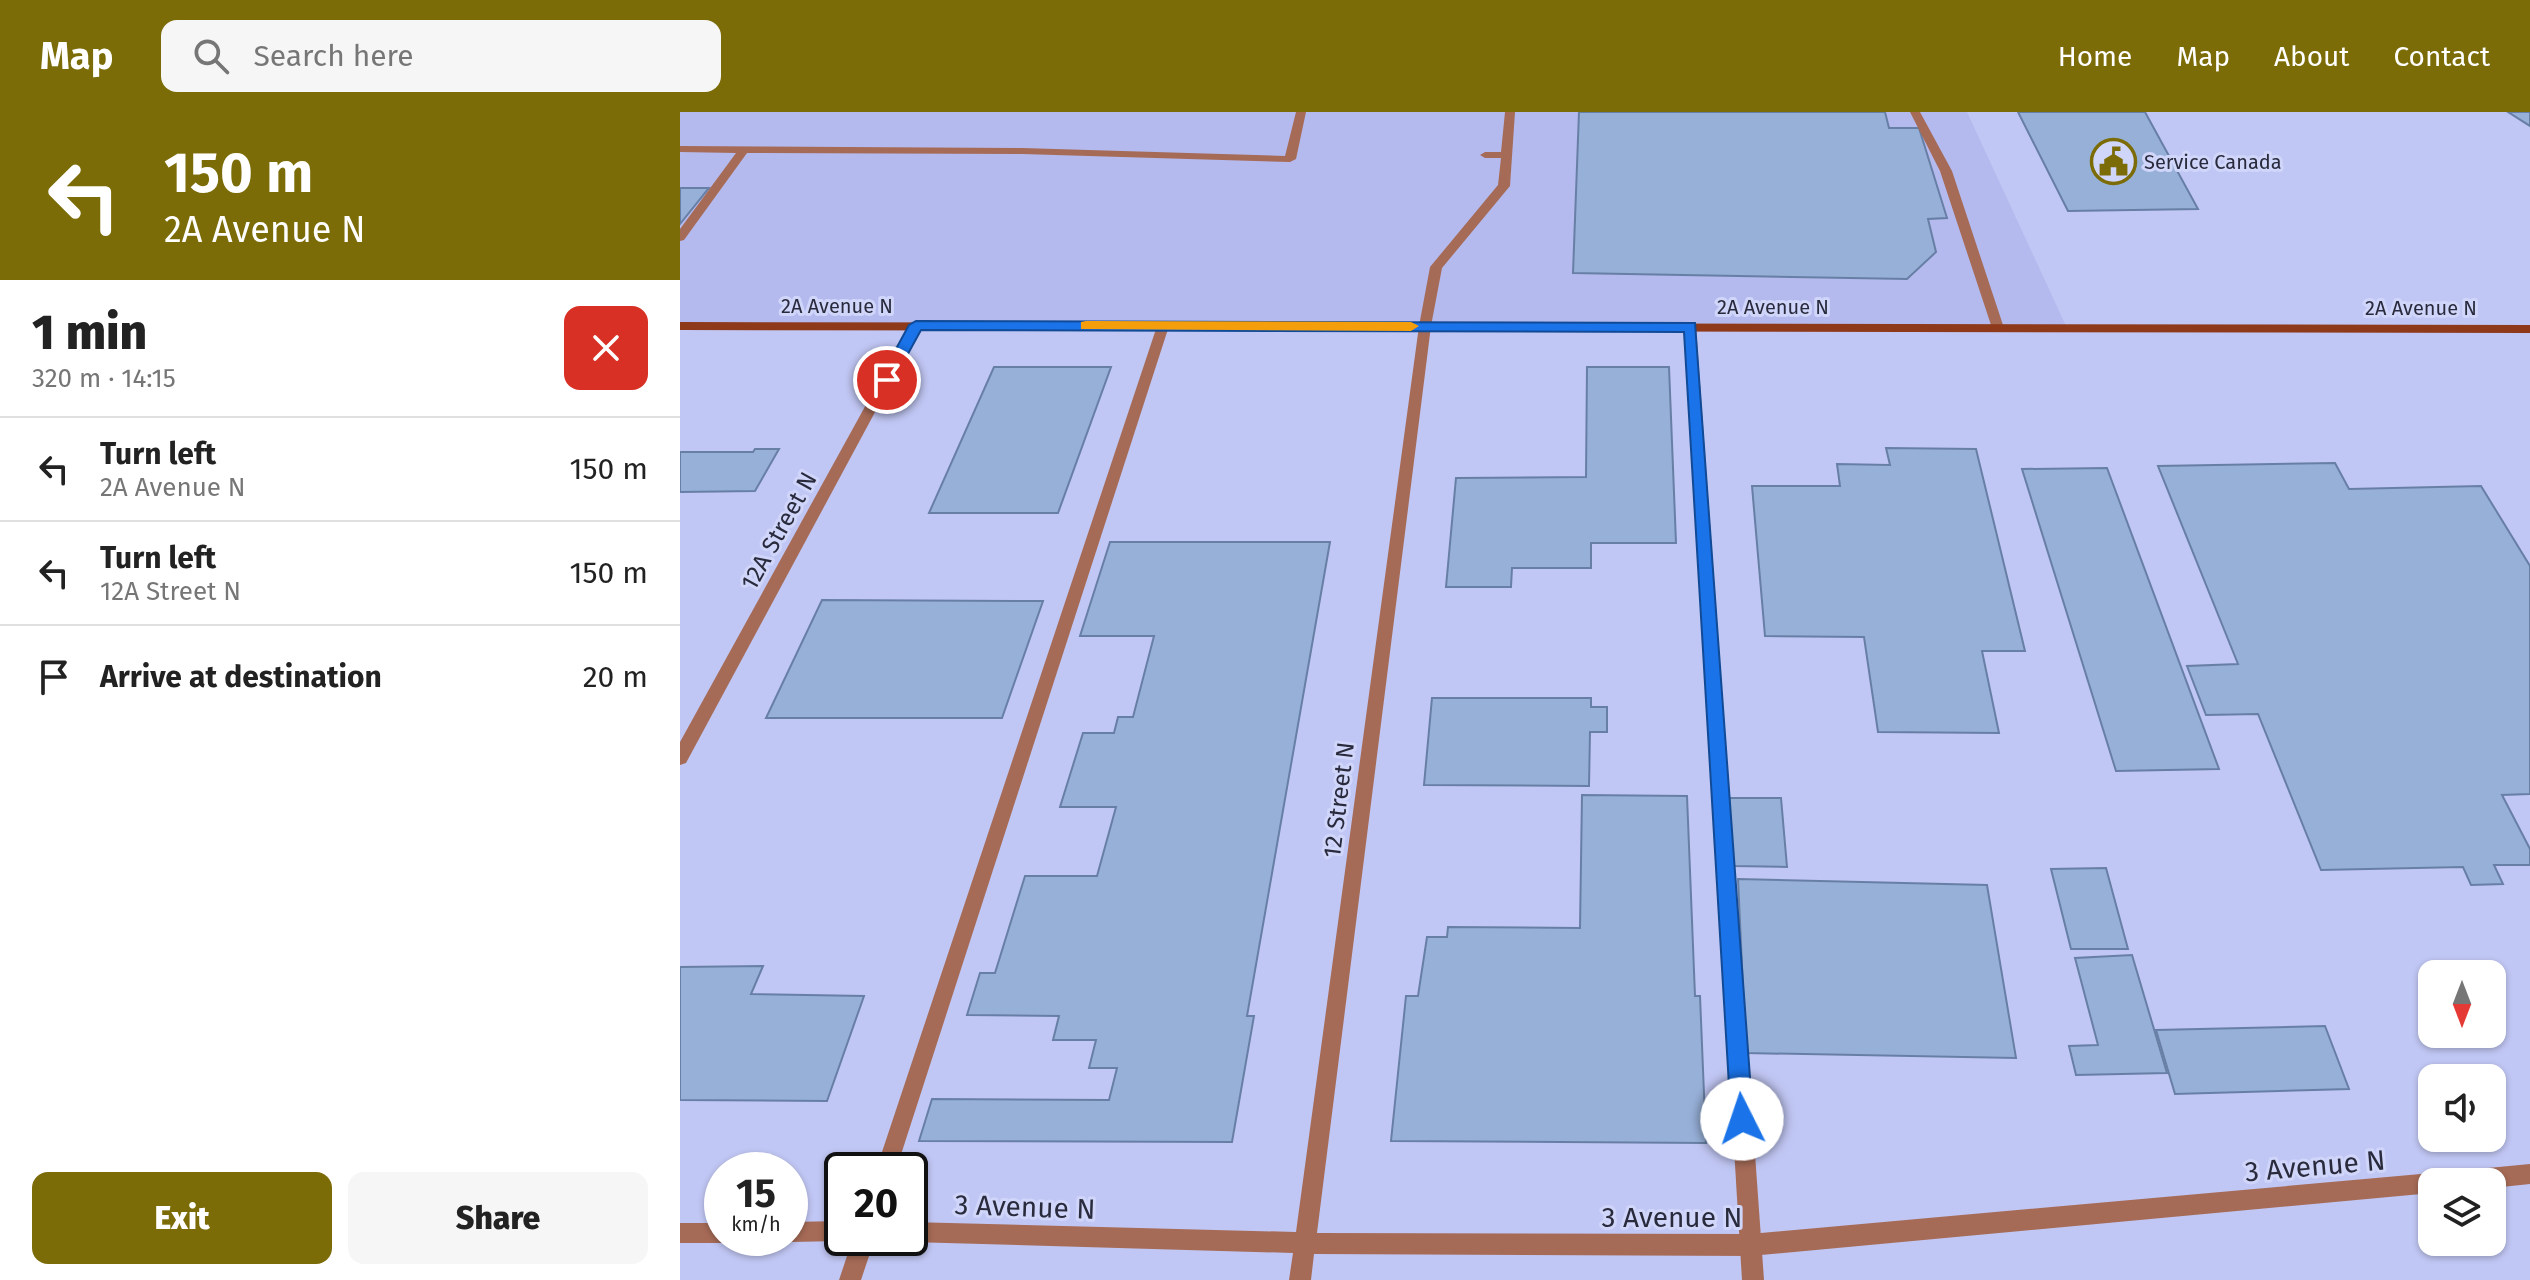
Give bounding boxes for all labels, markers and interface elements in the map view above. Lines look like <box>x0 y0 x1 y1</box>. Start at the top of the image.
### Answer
search box <box>161 20 721 92</box>
text: Map <box>40 33 113 79</box>
icon: search <box>189 34 233 78</box>
text: Search here <box>253 38 414 74</box>
text: Home <box>2058 40 2132 73</box>
text: Map <box>2176 40 2230 73</box>
text: About <box>2274 40 2349 73</box>
text: Contact <box>2393 40 2490 73</box>
public building icon: Service Canada <box>2089 138 2137 186</box>
text: 150 m <box>164 140 313 207</box>
icon: left <box>32 144 136 248</box>
place label: Service Canada <box>2144 150 2282 174</box>
text: 2A Avenue N <box>164 208 366 252</box>
street label: 2A Avenue N <box>781 294 893 318</box>
street label: 2A Avenue N <box>1717 295 1829 319</box>
street label: 2A Avenue N <box>2365 296 2477 320</box>
text: 1 min <box>32 304 147 362</box>
button: close <box>564 306 648 390</box>
pin <box>853 346 921 414</box>
icon: arrive <box>865 358 909 402</box>
text: 320 m · 14:15 <box>32 363 176 394</box>
text: Turn left <box>100 436 216 472</box>
icon: left <box>32 447 76 491</box>
text: 150 m <box>570 451 648 487</box>
street label: 12A Street N <box>735 467 823 595</box>
text: 2A Avenue N <box>100 472 246 503</box>
text: Turn left <box>100 540 216 576</box>
icon: left <box>32 551 76 595</box>
text: 150 m <box>570 555 648 591</box>
text: 12A Street N <box>100 576 241 607</box>
icon: arrive <box>32 655 76 699</box>
text: Arrive at destination <box>100 659 382 695</box>
text: 20 m <box>583 659 648 695</box>
street label: 12 Street N <box>1318 740 1360 860</box>
north arrow <box>2418 960 2506 1048</box>
map controls <box>2418 960 2506 1256</box>
button: sound <box>2418 1064 2506 1152</box>
position arrow <box>1700 1077 1784 1161</box>
street label: 3 Avenue N <box>2243 1143 2387 1189</box>
speed limit sign: 20 <box>824 1152 928 1256</box>
button: layers <box>2418 1168 2506 1256</box>
text: 15 <box>736 1170 776 1218</box>
button: Exit <box>32 1172 332 1264</box>
button: Share <box>348 1172 648 1264</box>
street label: 3 Avenue N <box>954 1188 1096 1226</box>
street label: 3 Avenue N <box>1602 1201 1742 1234</box>
text: km/h <box>731 1212 781 1236</box>

